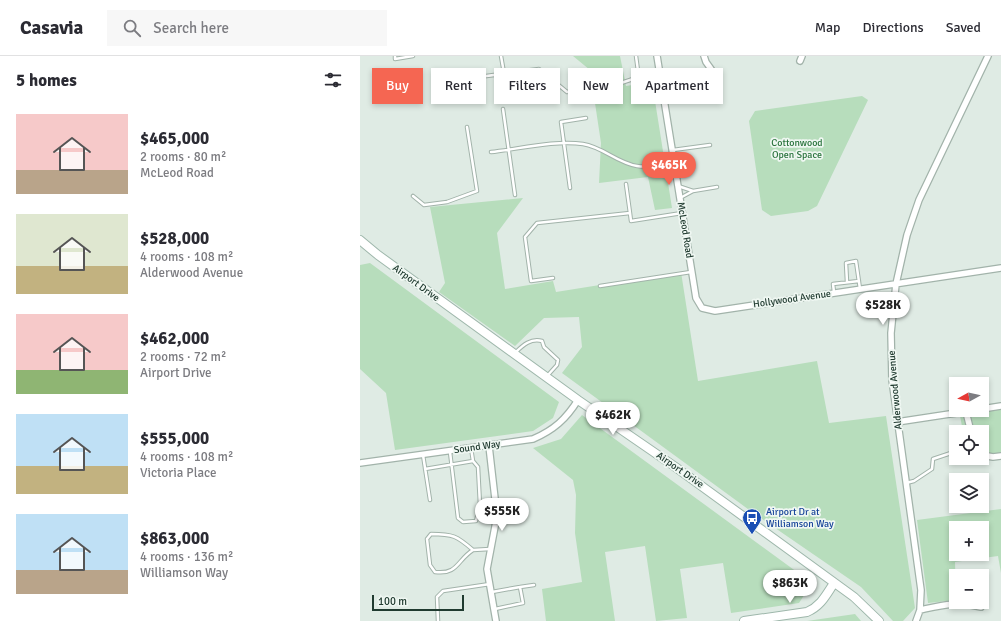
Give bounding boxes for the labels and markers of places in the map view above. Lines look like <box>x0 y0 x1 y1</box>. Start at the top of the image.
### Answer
pin: $465K <box>641 152 697 186</box>
pin: $528K <box>855 292 911 326</box>
pin: $462K <box>585 402 641 436</box>
pin: $555K <box>474 498 530 532</box>
place label: Airport Dr at Williamson Way <box>766 506 834 530</box>
bus stop icon: Airport Dr at Williamson Way <box>741 507 763 535</box>
pin: $863K <box>762 570 818 604</box>

